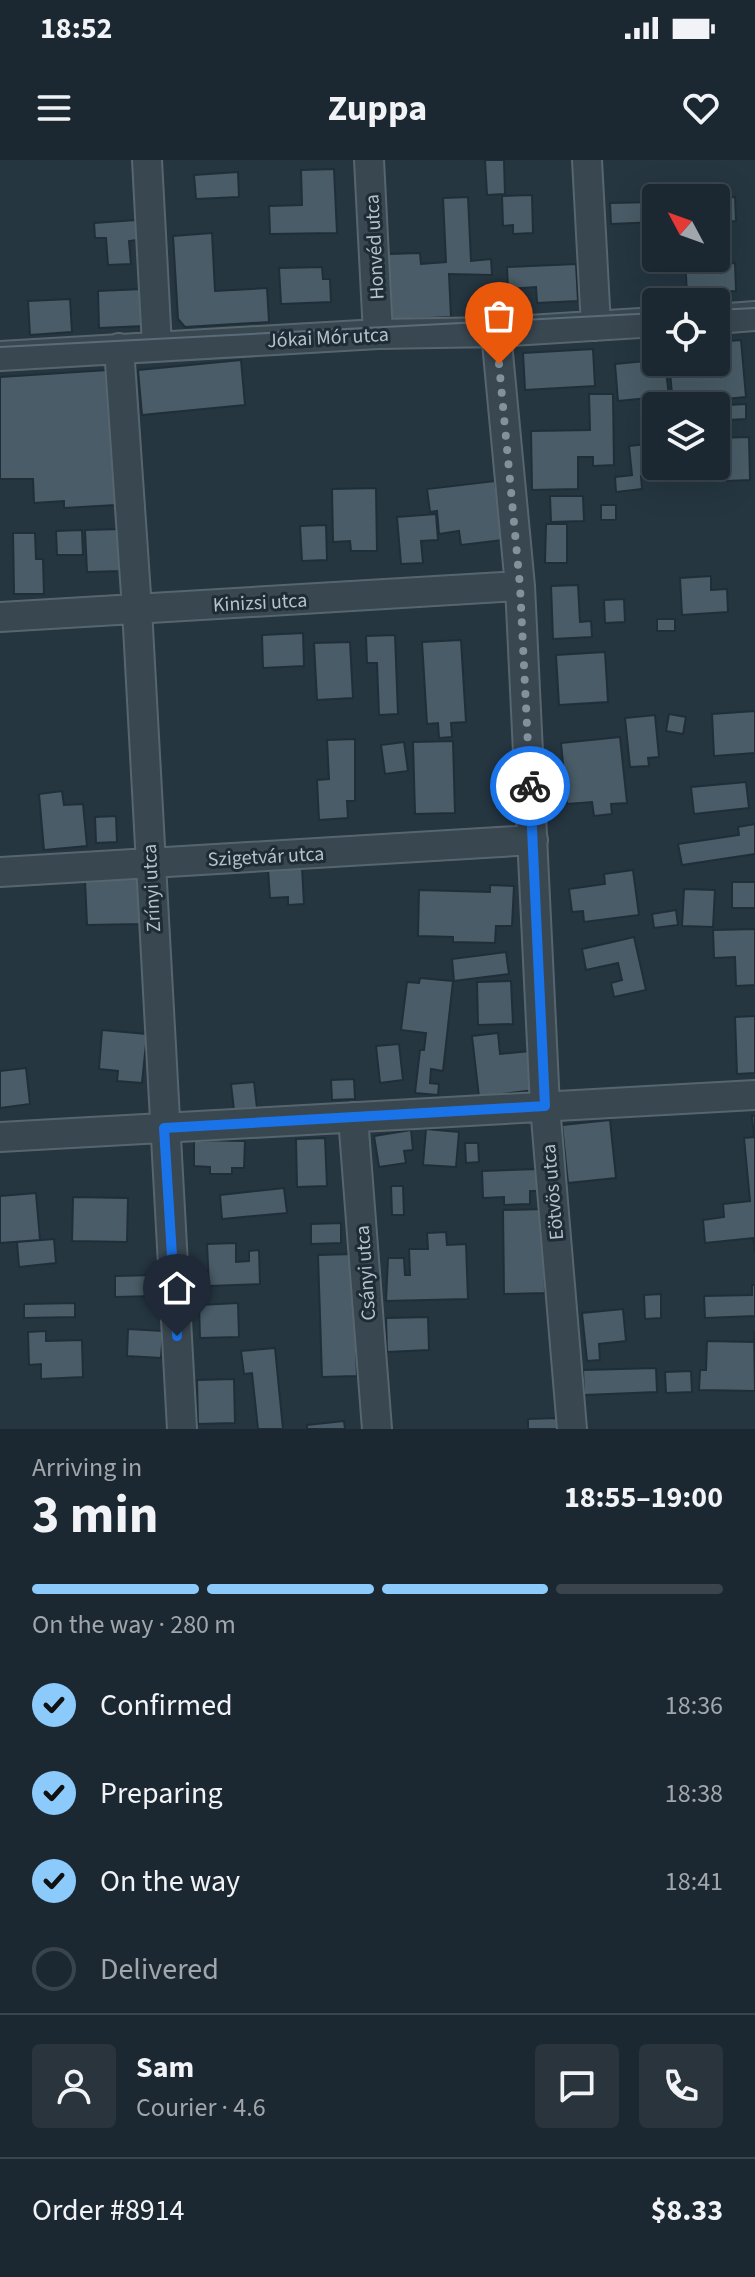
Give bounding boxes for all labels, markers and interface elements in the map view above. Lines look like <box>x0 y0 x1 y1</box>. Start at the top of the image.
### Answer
text: 18:52 <box>40 7 112 50</box>
text: Zuppa <box>328 83 427 134</box>
icon: menu <box>32 86 76 130</box>
icon: heart <box>679 86 723 130</box>
north arrow <box>642 184 730 272</box>
map controls <box>642 184 730 480</box>
street label: Honvéd utca <box>358 194 392 300</box>
pin <box>465 282 533 364</box>
button: locate <box>642 288 730 376</box>
icon: bag <box>477 294 521 338</box>
street label: Jókai Mór utca <box>266 321 390 355</box>
button: layers <box>642 392 730 480</box>
street label: Kinizsi utca <box>212 587 308 619</box>
courier <box>490 746 570 826</box>
icon: bike <box>508 764 552 808</box>
street label: Szigetvár utca <box>207 840 325 874</box>
street label: Zrínyi utca <box>136 843 168 933</box>
street label: Eötvös utca <box>535 1143 571 1241</box>
street label: Csányi utca <box>349 1224 383 1322</box>
pin <box>143 1254 211 1336</box>
icon: home <box>155 1266 199 1310</box>
text: Arriving in <box>32 1449 142 1486</box>
text: 18:55–19:00 <box>564 1476 723 1519</box>
text: 3 min <box>32 1479 159 1553</box>
text: On the way · 280 m <box>32 1606 236 1643</box>
icon: check <box>32 1683 76 1727</box>
text: Confirmed <box>100 1684 233 1727</box>
text: 18:36 <box>665 1687 723 1724</box>
icon: check <box>32 1771 76 1815</box>
text: Preparing <box>100 1772 223 1815</box>
text: 18:38 <box>665 1775 723 1812</box>
icon: check <box>32 1859 76 1903</box>
text: On the way <box>100 1860 240 1903</box>
text: 18:41 <box>665 1863 723 1900</box>
text: Delivered <box>100 1948 219 1991</box>
button: person <box>32 2044 116 2128</box>
button: chat <box>535 2044 619 2128</box>
button: phone <box>639 2044 723 2128</box>
text: Sam <box>136 2046 194 2089</box>
text: Courier · 4.6 <box>136 2089 266 2126</box>
text: Order #8914 <box>32 2189 185 2232</box>
text: $8.33 <box>651 2189 723 2232</box>

